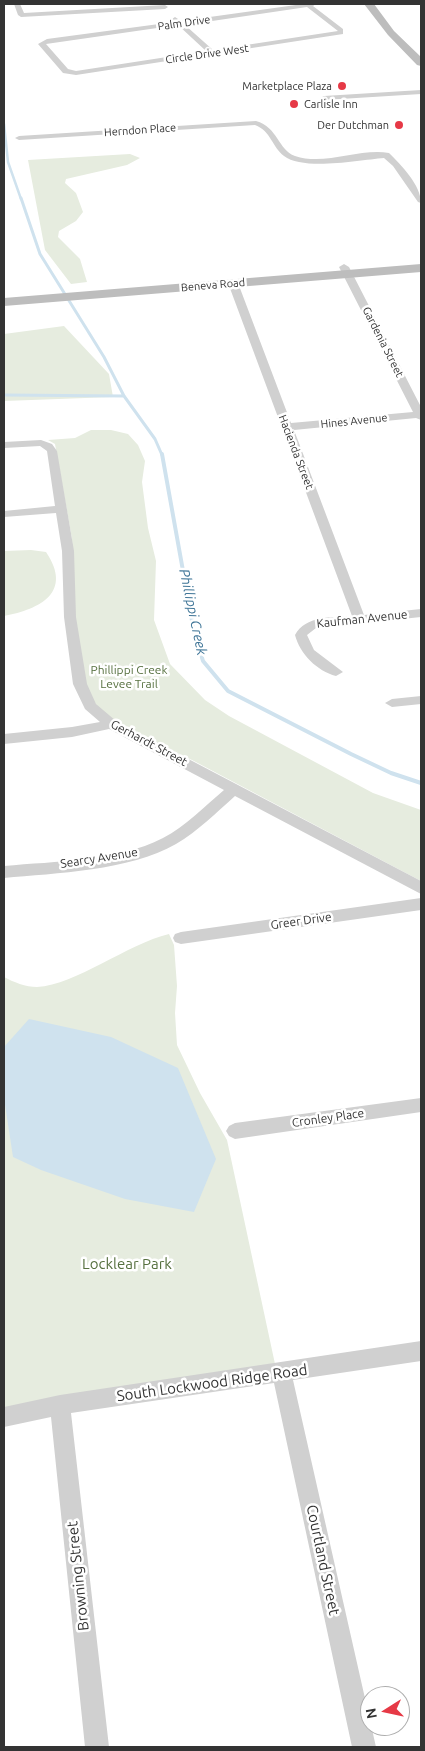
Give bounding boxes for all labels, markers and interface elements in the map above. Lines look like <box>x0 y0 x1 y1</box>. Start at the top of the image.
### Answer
street label: Palm Drive <box>157 13 211 33</box>
street label: Circle Drive West <box>165 42 249 66</box>
place label: Marketplace Plaza <box>242 79 332 93</box>
marker: Marketplace Plaza <box>336 80 348 92</box>
place label: Carlisle Inn <box>304 97 358 111</box>
marker: Carlisle Inn <box>288 98 300 110</box>
place label: Der Dutchman <box>317 118 389 132</box>
marker: Der Dutchman <box>393 119 405 131</box>
street label: Herndon Place <box>104 121 176 139</box>
street label: Beneva Road <box>180 276 246 294</box>
street label: Gardenia Street <box>360 304 406 380</box>
street label: Hines Avenue <box>320 411 388 431</box>
street label: Hacienda Street <box>276 413 316 491</box>
water label: Phillippi Creek <box>176 567 210 657</box>
street label: Kaufman Avenue <box>316 607 408 631</box>
park label: Phillippi Creek Levee Trail <box>90 663 168 691</box>
street label: Gerhardt Street <box>108 717 190 769</box>
street label: Searcy Avenue <box>59 845 139 871</box>
street label: Greer Drive <box>270 910 332 932</box>
street label: Cronley Place <box>291 1106 365 1130</box>
park label: Locklear Park <box>82 1255 172 1273</box>
street label: South Lockwood Ridge Road <box>116 1361 308 1405</box>
street label: Courtland Street <box>303 1503 343 1617</box>
street label: Browning Street <box>63 1520 93 1632</box>
north arrow <box>360 1686 410 1736</box>
text: N <box>362 1707 380 1720</box>

